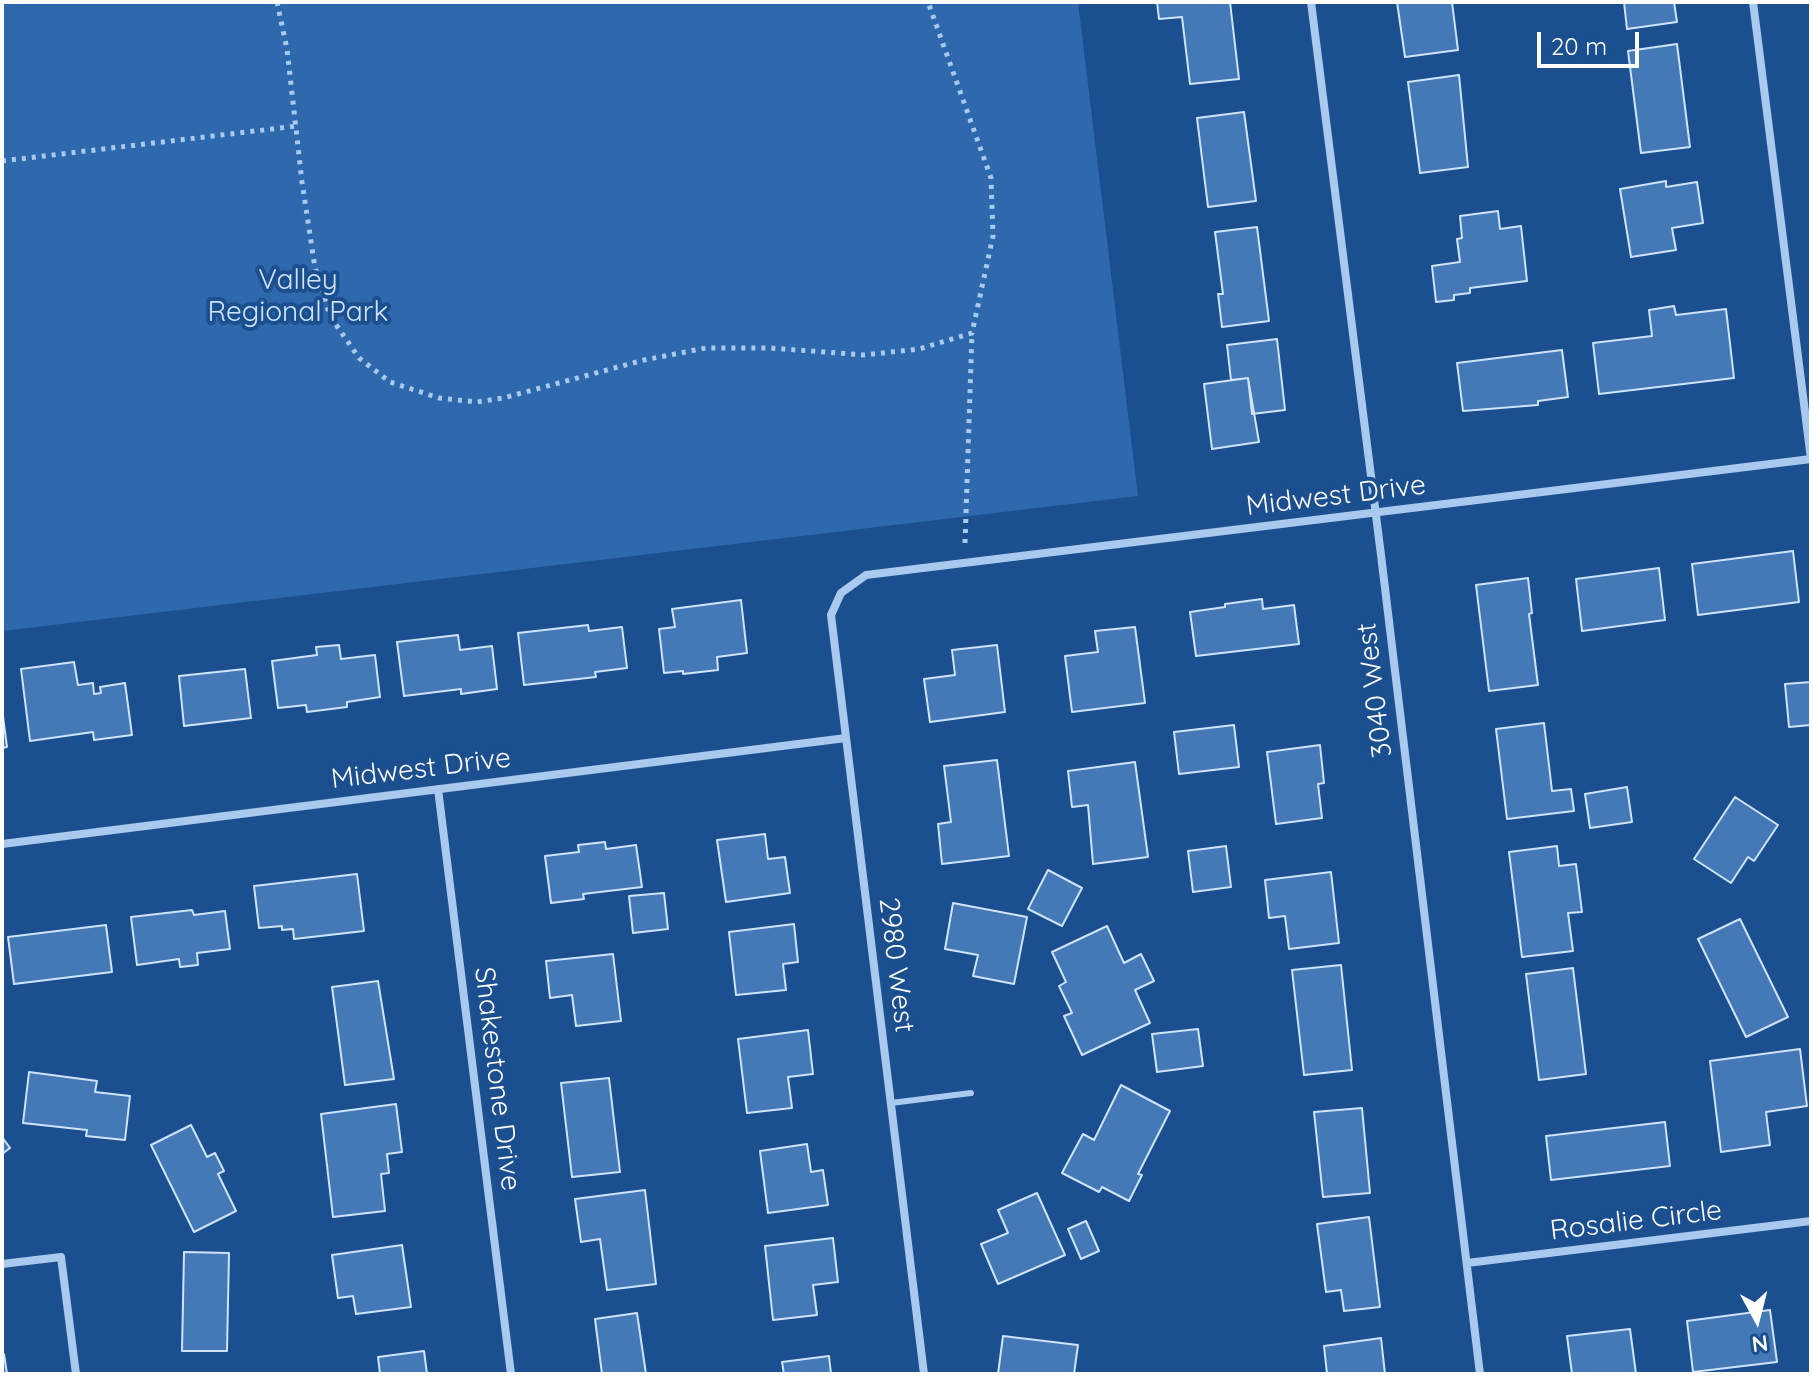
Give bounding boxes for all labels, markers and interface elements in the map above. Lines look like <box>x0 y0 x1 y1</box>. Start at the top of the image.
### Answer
scale bar <box>1541 16 1643 66</box>
text: 20 m <box>1551 31 1607 61</box>
park label: Valley Regional Park <box>207 264 389 330</box>
street label: Midwest Drive <box>1244 468 1428 524</box>
street label: 3040 West <box>1350 621 1400 759</box>
street label: Midwest Drive <box>329 741 513 797</box>
street label: 2980 West <box>871 896 921 1034</box>
street label: Shakestone Drive <box>467 965 527 1193</box>
street label: Rosalie Circle <box>1548 1194 1724 1248</box>
north arrow <box>1717 1280 1797 1360</box>
text: N <box>1750 1329 1770 1359</box>

